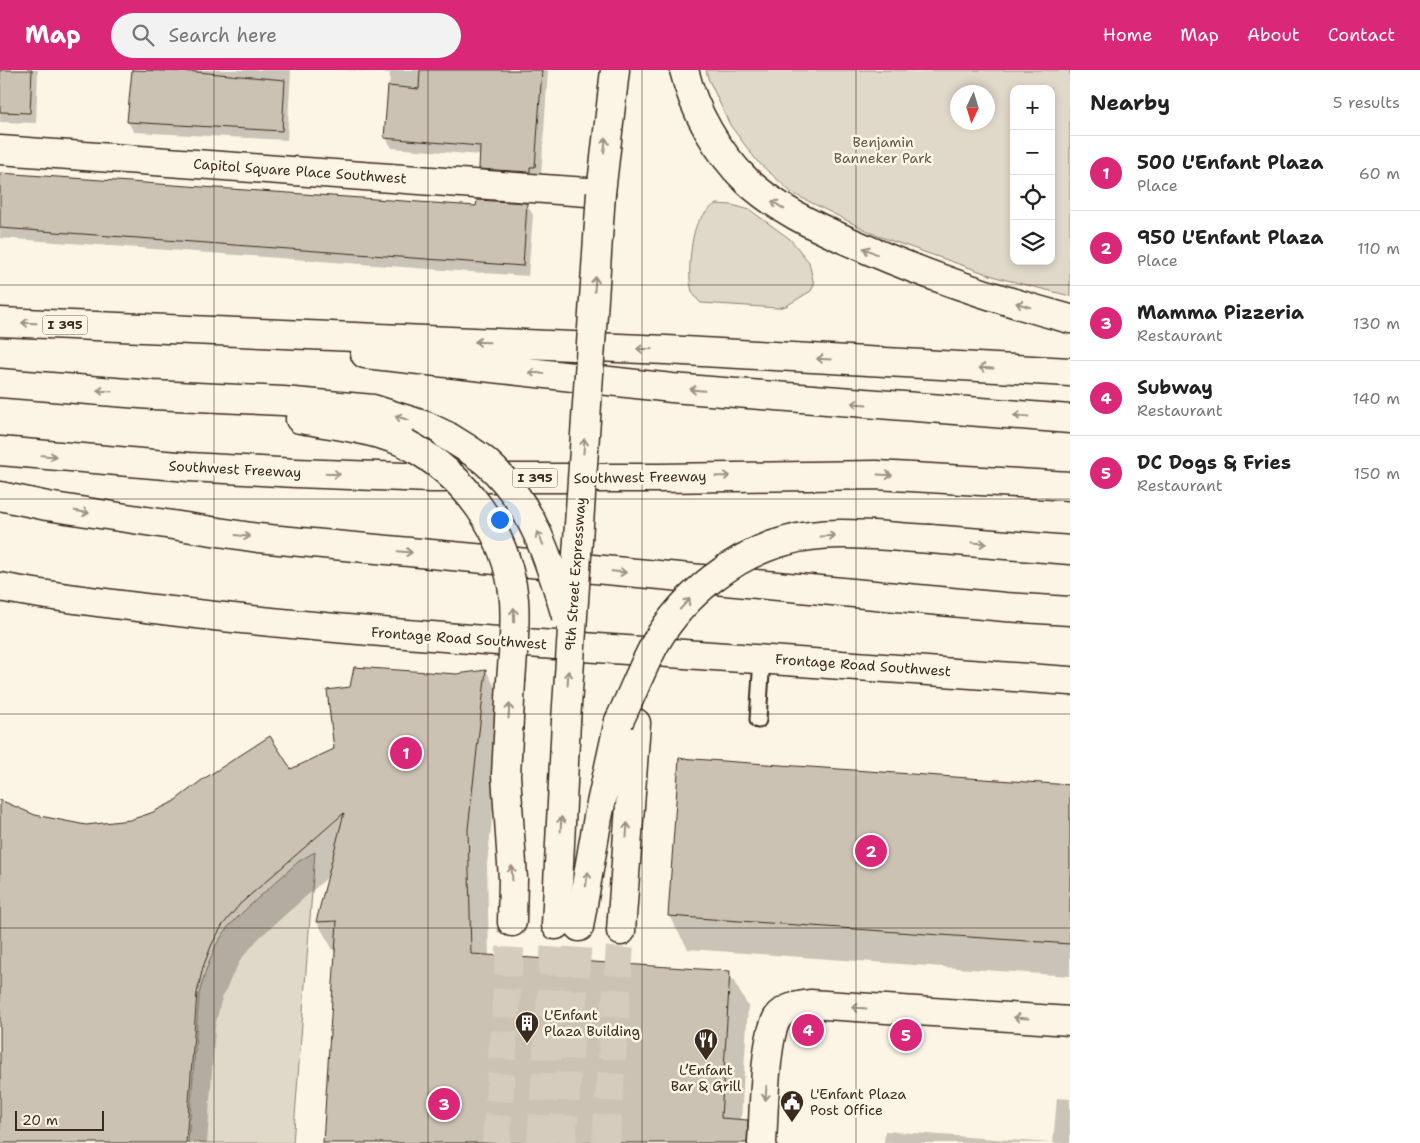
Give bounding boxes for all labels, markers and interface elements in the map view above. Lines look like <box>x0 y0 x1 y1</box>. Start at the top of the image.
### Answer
search box <box>111 13 461 58</box>
text: Map <box>25 19 81 51</box>
icon: search <box>129 21 157 49</box>
text: Search here <box>169 23 277 48</box>
text: Home <box>1103 23 1152 47</box>
text: Map <box>1180 23 1219 47</box>
text: About <box>1247 23 1300 47</box>
text: Contact <box>1328 23 1395 47</box>
north arrow <box>950 85 995 130</box>
map controls <box>1010 85 1055 265</box>
button: + <box>1010 85 1055 130</box>
text: Nearby <box>1090 89 1170 117</box>
text: 5 results <box>1333 92 1400 113</box>
button: − <box>1010 130 1055 175</box>
park label: Benjamin Banneker Park <box>834 133 932 167</box>
one-way arrow <box>600 137 610 153</box>
text: 500 L'Enfant Plaza <box>1137 150 1323 175</box>
street label: Capitol Square Place Southwest <box>193 155 407 187</box>
text: 1 <box>1102 163 1110 184</box>
text: 60 m <box>1359 163 1400 184</box>
button: locate <box>1010 175 1055 220</box>
text: Place <box>1137 175 1178 196</box>
one-way arrow <box>772 200 786 210</box>
button: layers <box>1010 220 1055 265</box>
text: 950 L'Enfant Plaza <box>1137 225 1324 250</box>
text: 2 <box>1100 238 1112 259</box>
text: 110 m <box>1357 238 1400 259</box>
one-way arrow <box>863 246 878 255</box>
text: Place <box>1137 250 1178 271</box>
one-way arrow <box>590 276 599 292</box>
one-way arrow <box>1016 300 1032 309</box>
text: Mamma Pizzeria <box>1137 300 1304 325</box>
text: 3 <box>1100 313 1112 334</box>
text: 130 m <box>1353 313 1400 334</box>
road number: I 395 <box>42 316 88 334</box>
one-way arrow <box>21 319 37 328</box>
text: Restaurant <box>1137 325 1223 346</box>
one-way arrow <box>474 338 490 347</box>
one-way arrow <box>637 345 653 354</box>
one-way arrow <box>816 354 832 363</box>
one-way arrow <box>979 363 995 372</box>
one-way arrow <box>528 368 544 378</box>
text: Subway <box>1137 375 1213 400</box>
one-way arrow <box>690 385 706 395</box>
one-way arrow <box>96 386 112 396</box>
text: 4 <box>1100 388 1112 409</box>
text: 140 m <box>1353 388 1400 409</box>
one-way arrow <box>852 399 868 408</box>
text: Restaurant <box>1137 400 1223 421</box>
one-way arrow <box>1014 411 1030 420</box>
one-way arrow <box>395 412 411 422</box>
one-way arrow <box>579 438 588 454</box>
text: DC Dogs & Fries <box>1137 450 1291 475</box>
one-way arrow <box>40 451 56 461</box>
street label: Southwest Freeway <box>168 457 302 481</box>
text: 5 <box>1101 463 1111 484</box>
text: 150 m <box>1353 463 1400 484</box>
street label: Southwest Freeway <box>573 467 707 487</box>
road number: I 395 <box>512 468 558 488</box>
one-way arrow <box>325 470 341 479</box>
one-way arrow <box>714 471 731 481</box>
one-way arrow <box>877 471 893 480</box>
text: Restaurant <box>1137 475 1223 496</box>
street label: 9th Street Expressway <box>561 497 589 651</box>
one-way arrow <box>74 507 90 517</box>
your location <box>487 507 513 533</box>
one-way arrow <box>235 531 251 541</box>
one-way arrow <box>535 531 544 546</box>
one-way arrow <box>819 531 835 540</box>
one-way arrow <box>971 538 987 548</box>
one-way arrow <box>396 547 412 557</box>
one-way arrow <box>610 567 626 577</box>
one-way arrow <box>679 598 691 611</box>
one-way arrow <box>509 607 519 623</box>
street label: Frontage Road Southwest <box>370 623 548 653</box>
street label: Frontage Road Southwest <box>774 650 952 680</box>
one-way arrow <box>564 670 573 686</box>
one-way arrow <box>504 703 514 719</box>
pin: 1 <box>390 734 422 772</box>
one-way arrow <box>556 816 565 832</box>
one-way arrow <box>623 822 632 838</box>
pin: 2 <box>855 832 887 870</box>
one-way arrow <box>508 865 517 881</box>
one-way arrow <box>582 871 592 887</box>
one-way arrow <box>851 1003 867 1012</box>
place label: L'Enfant Plaza Building <box>544 1006 640 1040</box>
building icon: L'Enfant Plaza Building <box>514 1010 540 1044</box>
pin: 4 <box>792 1011 824 1049</box>
one-way arrow <box>1014 1013 1030 1022</box>
pin: 5 <box>890 1016 922 1054</box>
restaurant icon: L’Enfant Bar & Grill <box>693 1027 719 1061</box>
place label: L’Enfant Bar & Grill <box>671 1061 742 1095</box>
pin: 3 <box>428 1085 460 1123</box>
one-way arrow <box>761 1085 770 1101</box>
place label: L'Enfant Plaza Post Office <box>810 1085 907 1119</box>
public building icon: L'Enfant Plaza Post Office <box>779 1089 805 1123</box>
scale bar <box>15 1108 104 1131</box>
text: 20 m <box>22 1111 58 1129</box>

